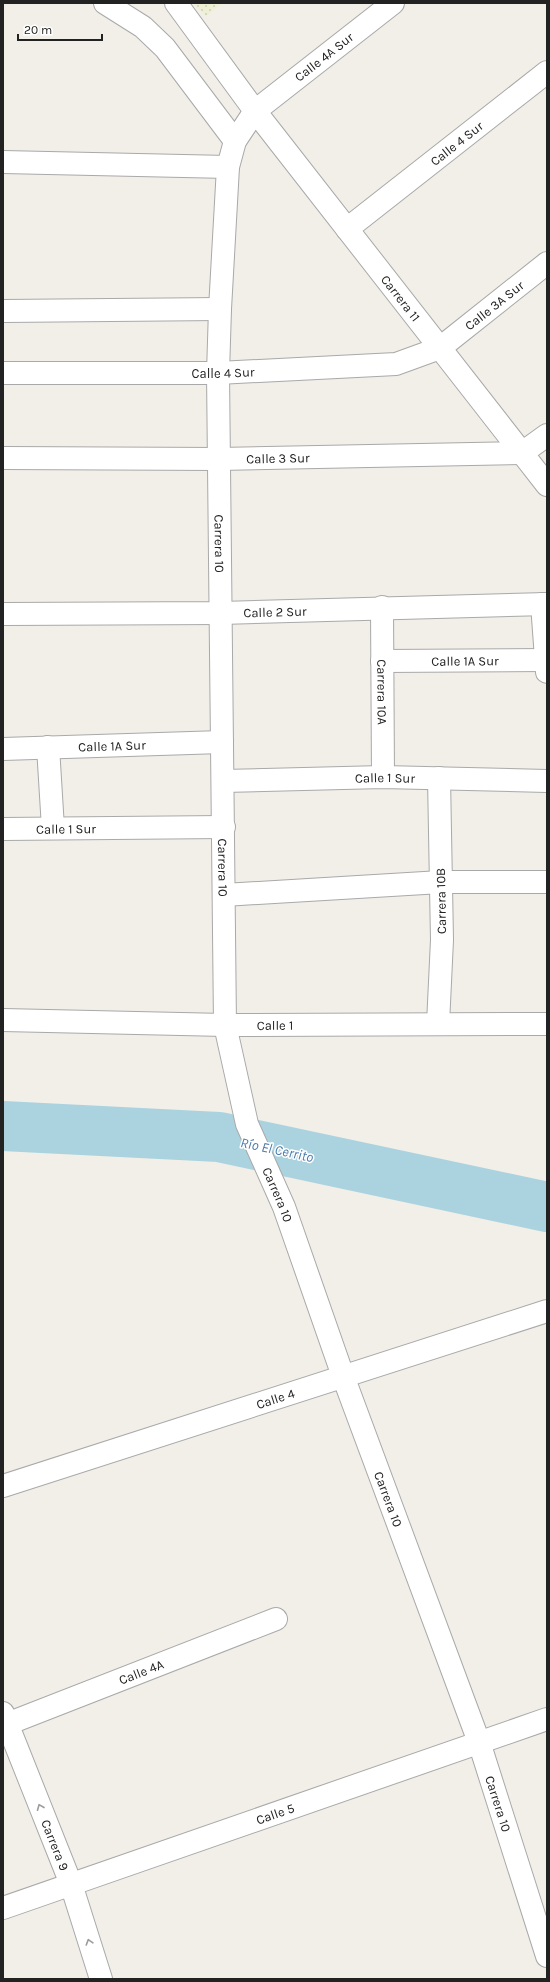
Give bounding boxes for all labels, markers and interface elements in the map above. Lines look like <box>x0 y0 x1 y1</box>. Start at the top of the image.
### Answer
scale bar <box>18 16 102 42</box>
text: 20 m <box>24 23 52 37</box>
street label: Calle 4A Sur <box>292 29 357 85</box>
street label: Calle 4 Sur <box>427 118 486 169</box>
street label: Carrera 11 <box>378 272 424 324</box>
street label: Calle 3A Sur <box>462 277 527 333</box>
street label: Calle 4 Sur <box>191 364 255 381</box>
street label: Calle 3 Sur <box>246 450 310 466</box>
street label: Carrera 10 <box>212 514 228 573</box>
street label: Calle 2 Sur <box>243 603 307 620</box>
street label: Calle 1A Sur <box>431 653 499 668</box>
street label: Carrera 10A <box>375 659 390 725</box>
street label: Calle 1A Sur <box>78 737 146 754</box>
street label: Calle 1 Sur <box>355 769 415 785</box>
street label: Calle 1 Sur <box>36 821 96 836</box>
street label: Carrera 10 <box>215 838 231 897</box>
street label: Carrera 10B <box>433 868 449 934</box>
street label: Calle 1 <box>257 1017 293 1032</box>
water label: Río El Cerrito <box>239 1134 315 1166</box>
street label: Carrera 10 <box>260 1165 296 1224</box>
street label: Calle 4 <box>254 1385 296 1412</box>
street label: Carrera 10 <box>372 1469 406 1529</box>
street label: Calle 4A <box>117 1656 166 1687</box>
street label: Carrera 10 <box>483 1774 515 1834</box>
street label: Calle 5 <box>254 1800 296 1827</box>
one-way arrow <box>36 1803 44 1810</box>
street label: Carrera 9 <box>39 1817 72 1873</box>
one-way arrow <box>85 1938 94 1945</box>

